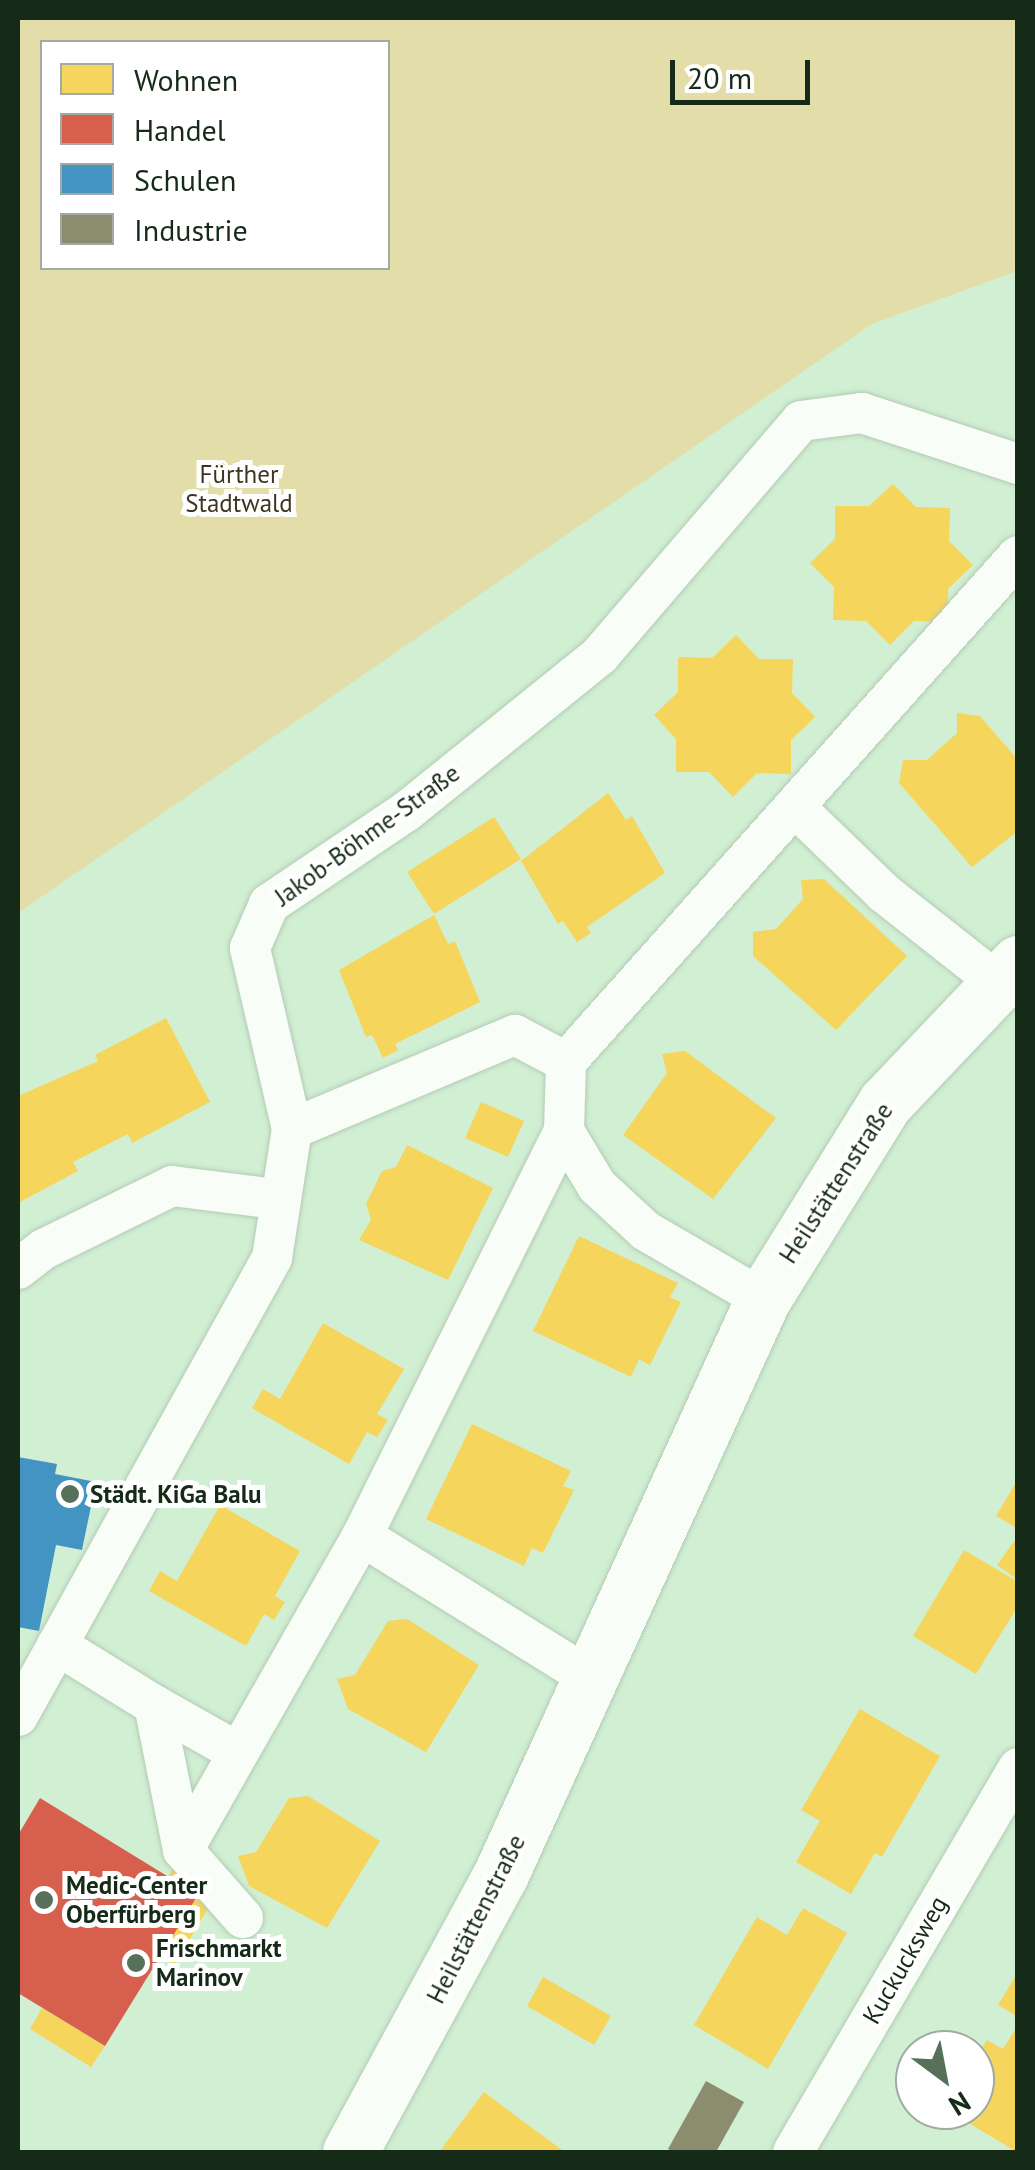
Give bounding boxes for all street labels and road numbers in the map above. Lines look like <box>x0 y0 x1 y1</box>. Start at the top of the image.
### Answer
street label: Jakob-Böhme-Straße <box>269 758 465 912</box>
street label: Heilstättenstraße <box>773 1097 899 1269</box>
street label: Heilstättenstraße <box>421 1830 531 2008</box>
street label: Kuckucksweg <box>856 1891 954 2029</box>

